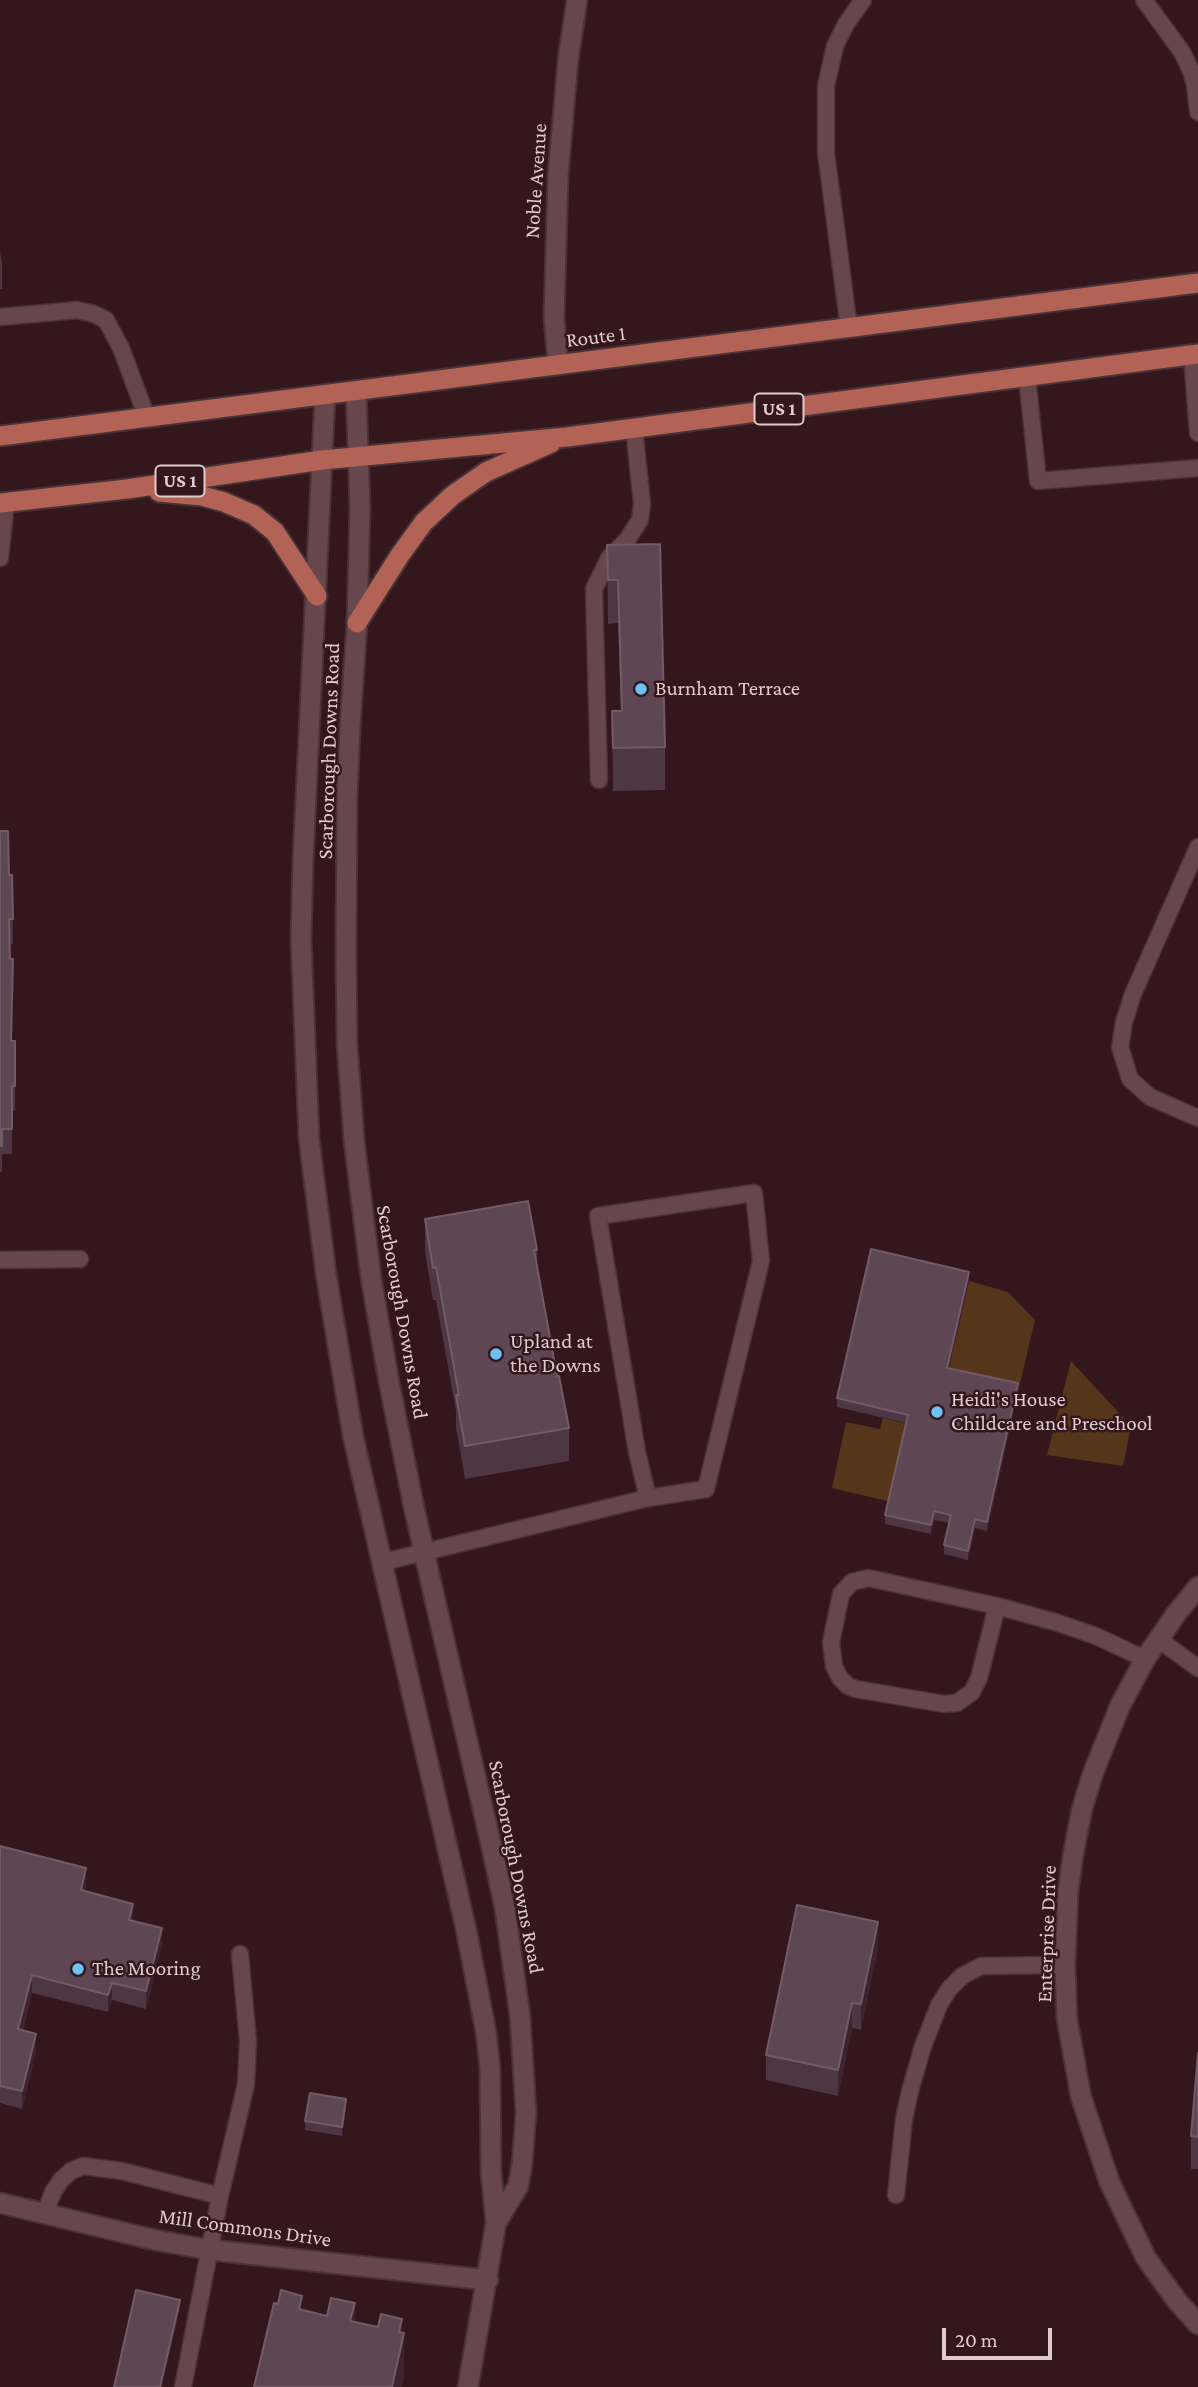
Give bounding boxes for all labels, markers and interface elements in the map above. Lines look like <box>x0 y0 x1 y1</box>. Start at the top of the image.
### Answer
street label: Noble Avenue <box>519 123 553 239</box>
street label: Route 1 <box>565 321 627 353</box>
road number: US 1 <box>754 394 804 424</box>
road number: US 1 <box>156 466 204 496</box>
street label: Scarborough Downs Road <box>313 642 345 860</box>
place label: Burnham Terrace <box>655 676 800 702</box>
marker: Burnham Terrace <box>633 681 649 697</box>
street label: Scarborough Downs Road <box>371 1203 433 1421</box>
place label: Upland at the Downs <box>510 1329 601 1379</box>
marker: Upland at the Downs <box>488 1346 504 1362</box>
place label: Heidi's House Childcare and Preschool <box>951 1387 1153 1437</box>
marker: Heidi's House Childcare and Preschool <box>929 1404 945 1420</box>
street label: Scarborough Downs Road <box>483 1758 549 1976</box>
street label: Enterprise Drive <box>1032 1865 1062 2003</box>
place label: The Mooring <box>92 1956 201 1982</box>
marker: The Mooring <box>70 1961 86 1977</box>
street label: Mill Commons Drive <box>157 2203 333 2253</box>
scale bar <box>946 2314 1056 2358</box>
text: 20 m <box>955 2328 998 2352</box>

